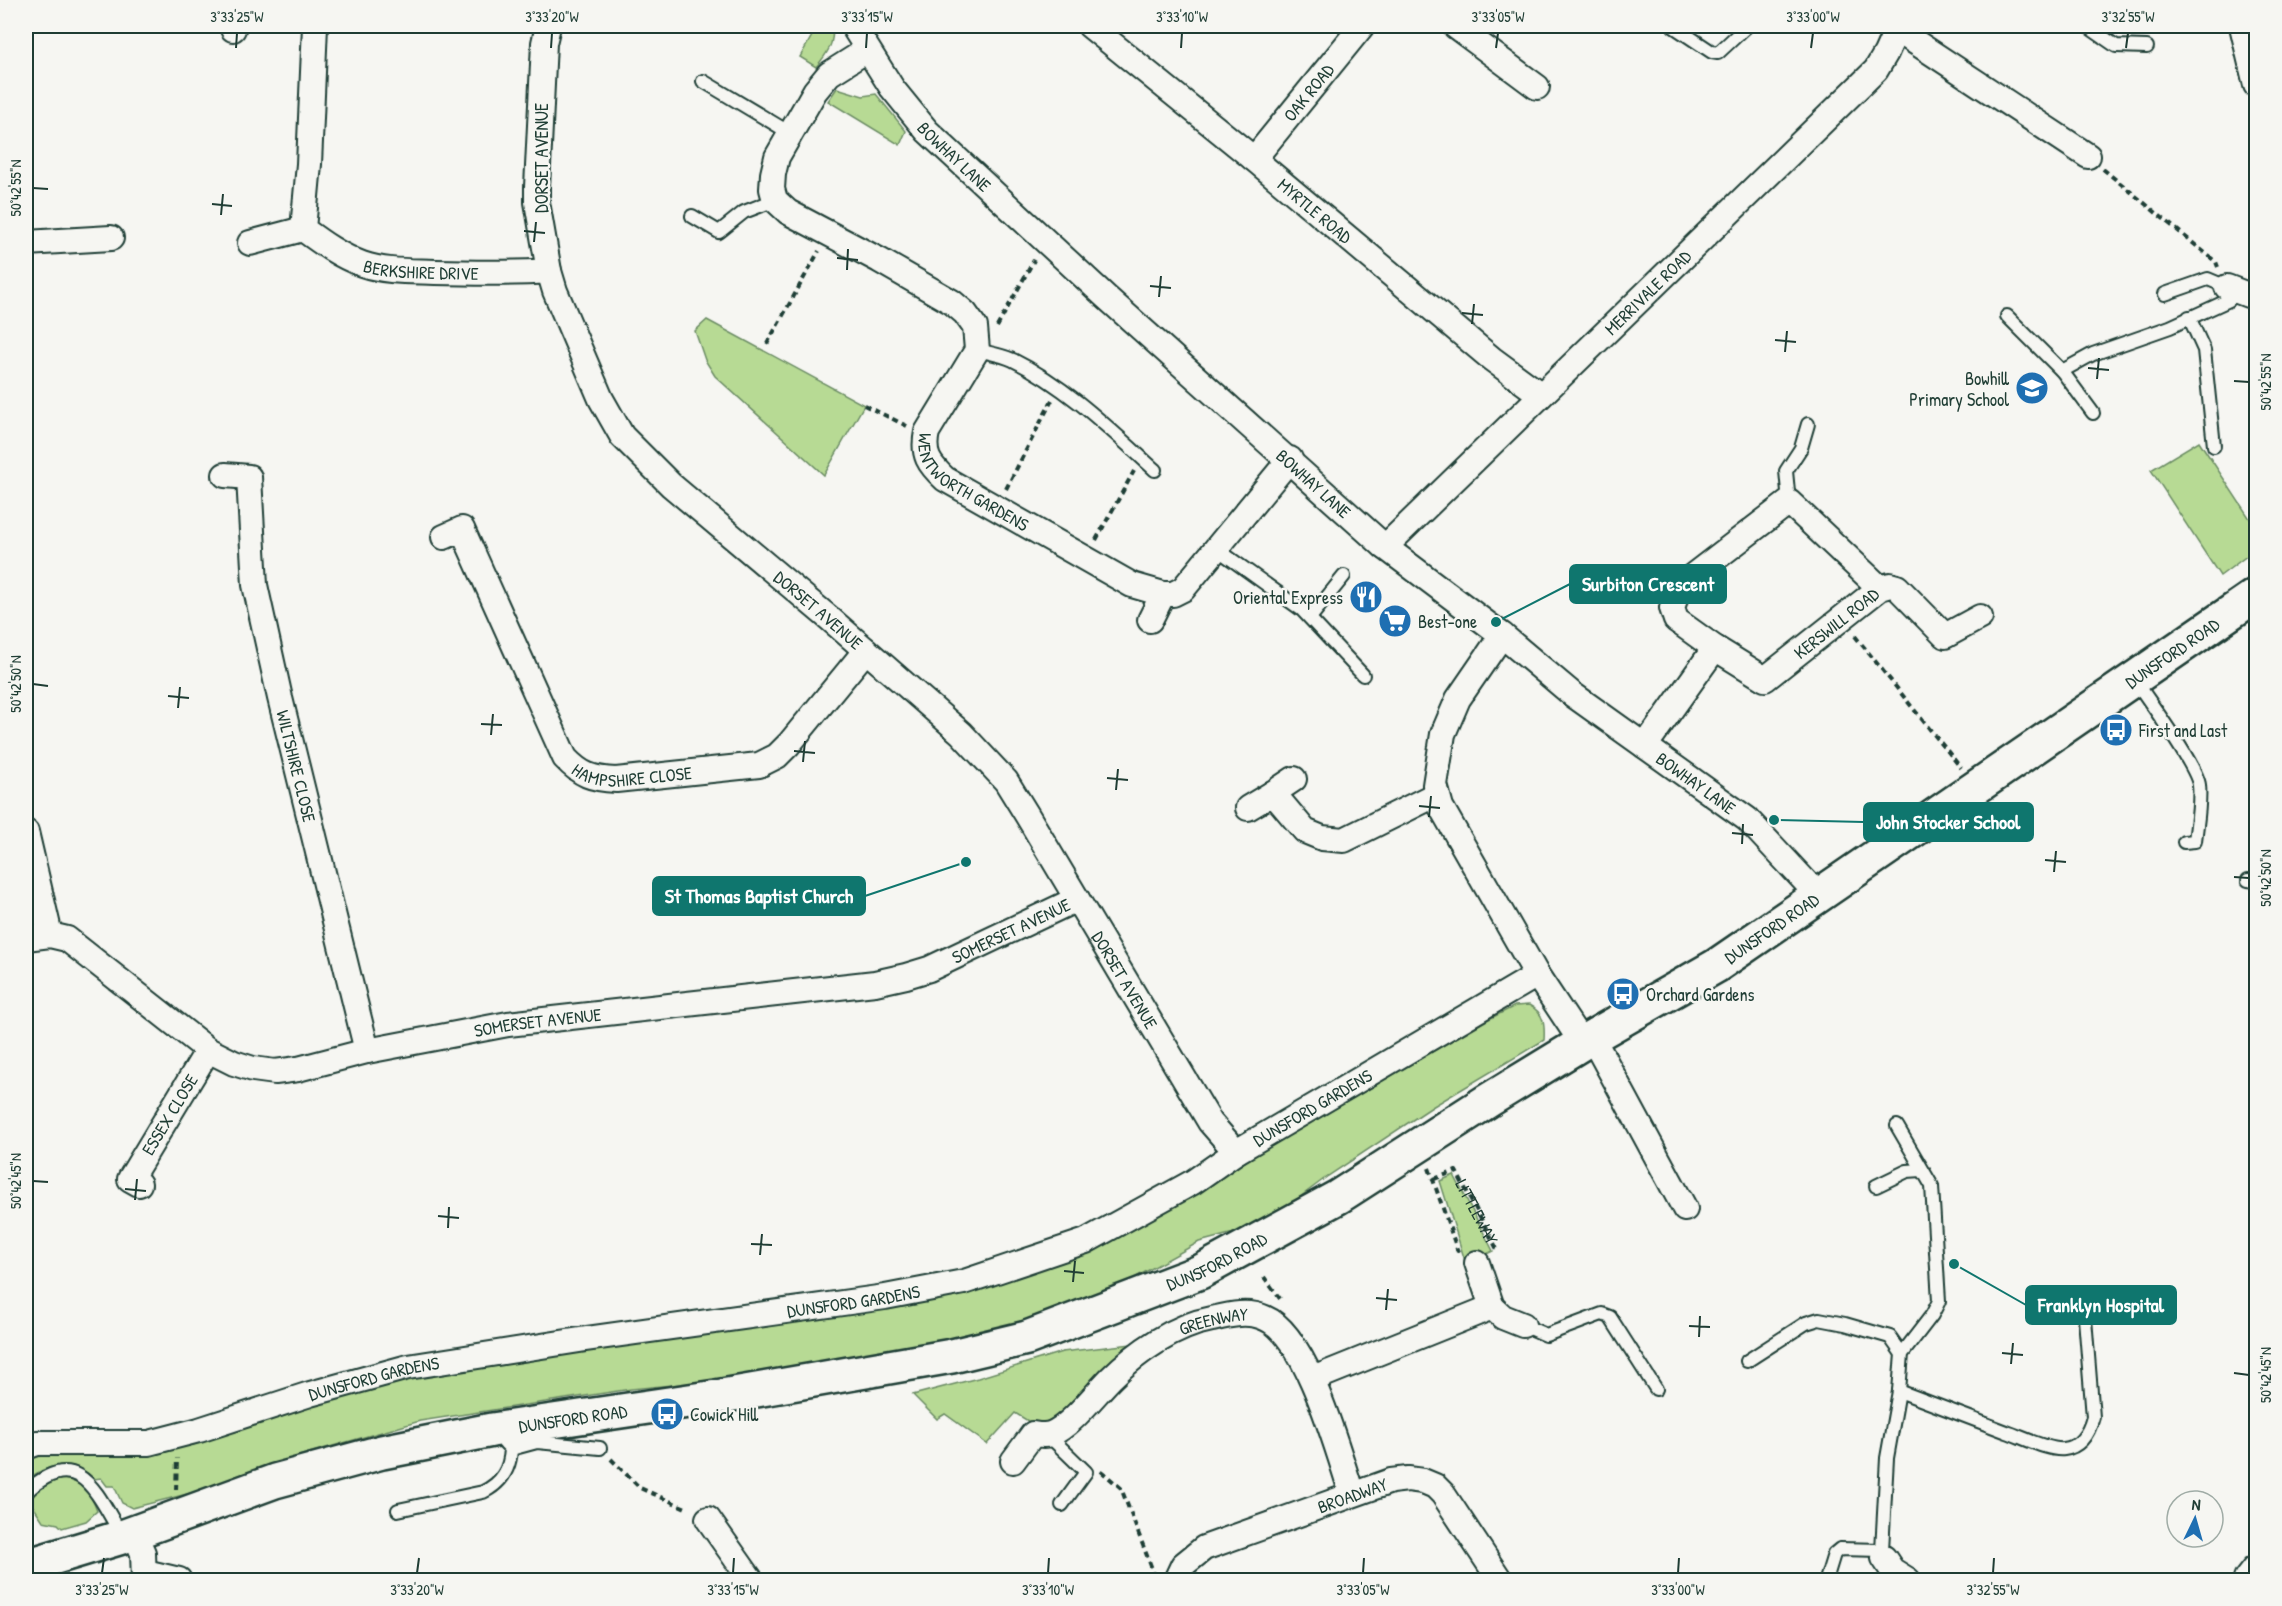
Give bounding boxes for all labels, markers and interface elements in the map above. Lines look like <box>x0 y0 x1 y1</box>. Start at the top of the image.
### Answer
text: 3°33'25"W <box>210 6 264 27</box>
text: 3°33'20"W <box>525 6 580 27</box>
text: 3°33'15"W <box>841 6 894 27</box>
text: 3°33'10"W <box>1156 6 1209 27</box>
text: 3°33'05"W <box>1472 6 1525 27</box>
text: 3°33'00"W <box>1786 6 1840 27</box>
text: 3°32'55"W <box>2102 6 2155 27</box>
street label: OAK ROAD <box>1277 58 1340 126</box>
street label: DORSET AVENUE <box>529 103 554 213</box>
street label: BOWHAY LANE <box>912 116 997 197</box>
text: 50°42'55"N <box>5 160 26 216</box>
street label: MYRTLE ROAD <box>1273 172 1358 249</box>
street label: MERRIVALE ROAD <box>1598 243 1697 340</box>
street label: BERKSHIRE DRIVE <box>361 253 479 285</box>
text: 50°42'55"N <box>2255 354 2276 410</box>
place label: Bowhill Primary School <box>1909 366 2009 412</box>
school or university icon: Bowhill Primary School <box>2014 370 2050 406</box>
street label: WENTWORTH GARDENS <box>913 432 1034 537</box>
street label: BOWHAY LANE <box>1271 443 1357 524</box>
street label: DORSET AVENUE <box>769 564 869 655</box>
callout: Surbiton Crescent <box>1570 565 1726 603</box>
text: Surbiton Crescent <box>1582 570 1715 597</box>
restaurant icon: Oriental Express <box>1348 579 1384 615</box>
street label: KERSWILL ROAD <box>1788 581 1884 664</box>
place label: Oriental Express <box>1233 585 1343 610</box>
supermarket icon: Best-one <box>1377 603 1413 639</box>
place label: Best-one <box>1418 609 1477 634</box>
street label: DUNSFORD ROAD <box>2120 611 2225 694</box>
text: 50°42'50"N <box>5 655 26 713</box>
street label: WILTSHIRE CLOSE <box>271 707 323 825</box>
bus stop icon: First and Last <box>2098 712 2134 748</box>
place label: First and Last <box>2138 718 2228 743</box>
street label: BOWHAY LANE <box>1651 746 1741 820</box>
street label: HAMPSHIRE CLOSE <box>567 757 693 793</box>
callout: John Stocker School <box>1864 803 2033 841</box>
text: John Stocker School <box>1876 808 2021 835</box>
text: 50°42'50"N <box>2255 849 2276 907</box>
callout: St Thomas Baptist Church <box>653 877 865 915</box>
text: St Thomas Baptist Church <box>665 882 854 910</box>
street label: DUNSFORD ROAD <box>1719 886 1824 969</box>
street label: SOMERSET AVENUE <box>947 892 1074 969</box>
street label: DORSET AVENUE <box>1086 926 1164 1033</box>
bus stop icon: Orchard Gardens <box>1605 976 1641 1012</box>
place label: Orchard Gardens <box>1646 982 1755 1007</box>
street label: SOMERSET AVENUE <box>472 1001 603 1043</box>
street label: DUNSFORD GARDENS <box>1248 1062 1376 1152</box>
street label: ESSEX CLOSE <box>135 1069 203 1159</box>
text: 50°42'45"N <box>5 1153 26 1209</box>
street label: LITTLEWAY <box>1450 1174 1505 1248</box>
street label: DUNSFORD ROAD <box>1163 1225 1272 1296</box>
street label: DUNSFORD GARDENS <box>785 1278 922 1323</box>
callout: Franklyn Hospital <box>2026 1286 2176 1324</box>
text: Franklyn Hospital <box>2037 1291 2165 1319</box>
street label: GREENWAY <box>1175 1301 1248 1341</box>
text: 50°42'45"N <box>2255 1347 2276 1403</box>
street label: DUNSFORD GARDENS <box>306 1350 441 1406</box>
bus stop icon: Cowick Hill <box>649 1396 685 1432</box>
street label: DUNSFORD ROAD <box>517 1398 629 1438</box>
place label: Cowick Hill <box>690 1402 759 1427</box>
street label: BROADWAY <box>1314 1471 1391 1519</box>
north arrow <box>2165 1489 2225 1549</box>
text: N <box>2191 1493 2202 1515</box>
text: 3°33'25"W <box>75 1579 129 1600</box>
text: 3°33'20"W <box>390 1579 445 1600</box>
text: 3°33'15"W <box>707 1579 760 1600</box>
text: 3°33'10"W <box>1022 1579 1075 1600</box>
text: 3°33'05"W <box>1337 1579 1390 1600</box>
text: 3°33'00"W <box>1651 1579 1705 1600</box>
text: 3°32'55"W <box>1967 1579 2020 1600</box>

